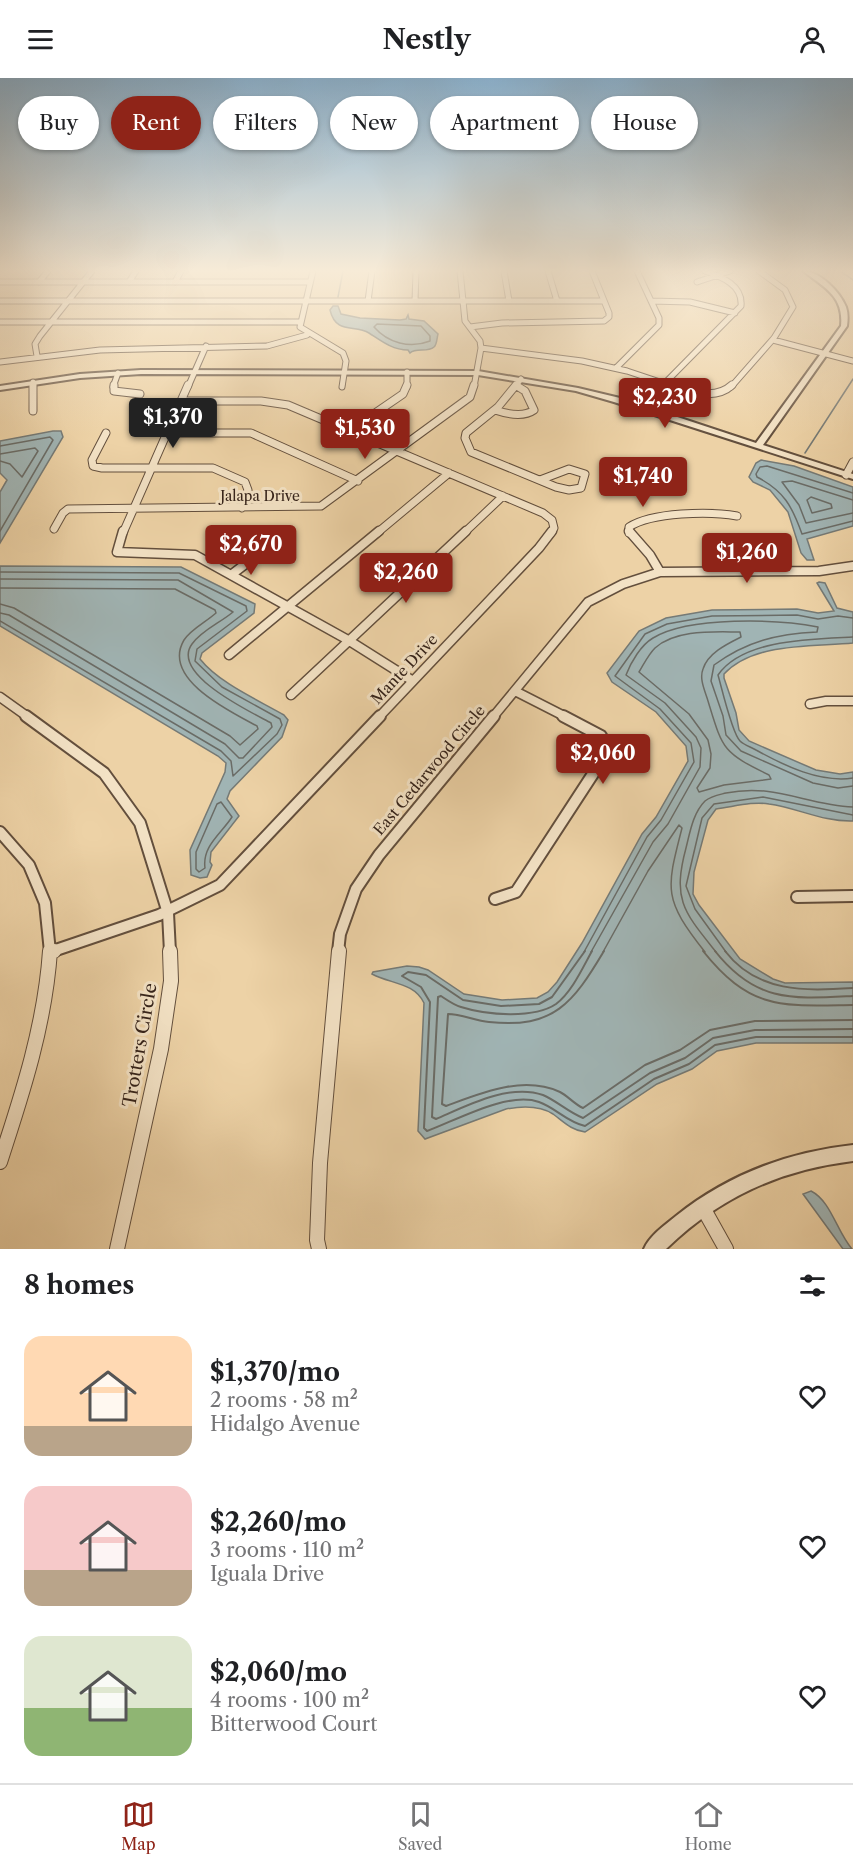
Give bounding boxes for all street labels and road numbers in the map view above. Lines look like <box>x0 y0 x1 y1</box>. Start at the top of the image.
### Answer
street label: Jalapa Drive <box>218 487 300 505</box>
street label: Mante Drive <box>367 630 441 708</box>
street label: East Cedarwood Circle <box>369 701 489 839</box>
street label: Trotters Circle <box>118 981 162 1109</box>

